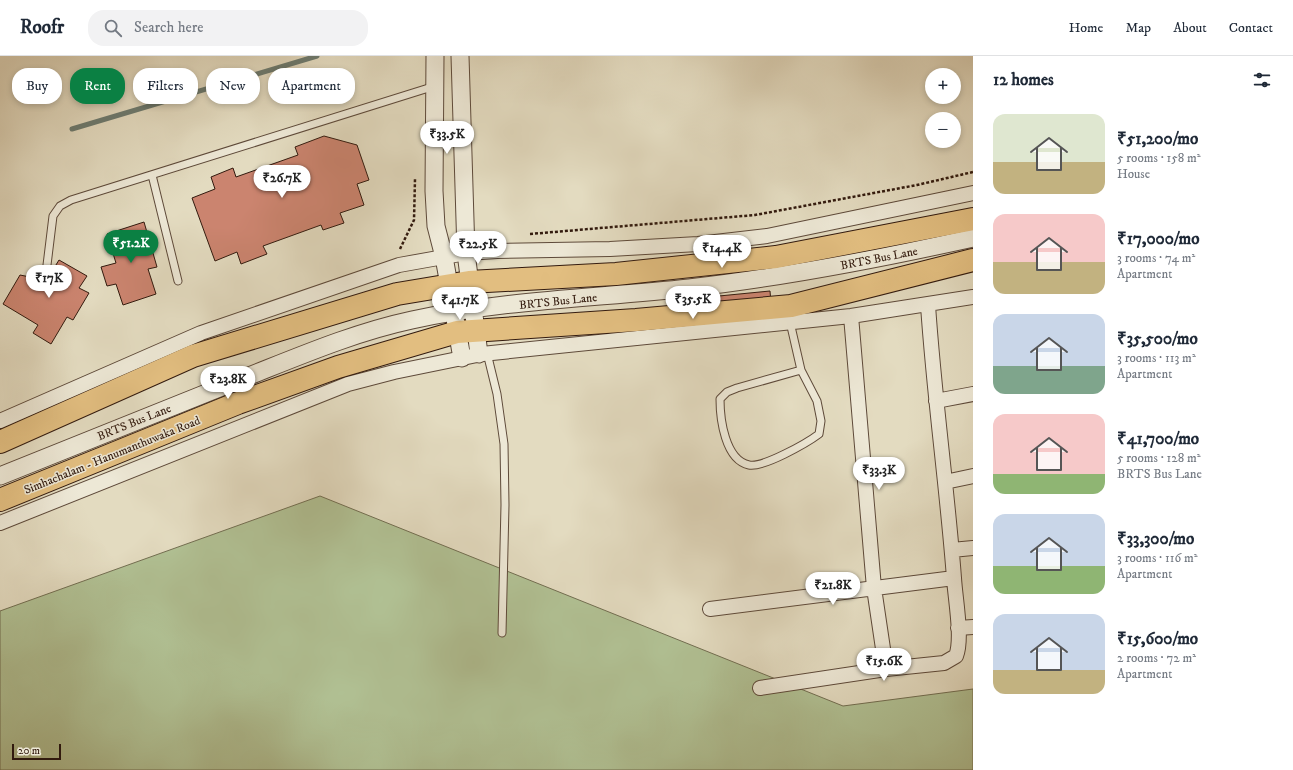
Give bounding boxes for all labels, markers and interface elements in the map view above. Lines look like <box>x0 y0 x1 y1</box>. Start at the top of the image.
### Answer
search box <box>88 10 368 46</box>
text: Roofr <box>20 16 64 39</box>
icon: search <box>102 17 124 39</box>
text: Search here <box>134 18 203 37</box>
text: Home <box>1069 19 1103 37</box>
text: Map <box>1125 19 1151 37</box>
text: About <box>1173 19 1207 37</box>
text: Contact <box>1229 19 1273 37</box>
chip: Buy <box>12 68 62 104</box>
chip: Rent <box>70 68 125 104</box>
chip: Filters <box>133 68 198 104</box>
chip: New <box>206 68 260 104</box>
chip: Apartment <box>268 68 355 104</box>
map controls <box>925 68 961 148</box>
button: + <box>925 68 961 104</box>
text: 12 homes <box>993 69 1054 91</box>
icon: filters <box>1251 69 1273 91</box>
button: − <box>925 112 961 148</box>
pin: ₹33.5K <box>414 121 480 155</box>
text: ₹33.5K <box>429 126 465 142</box>
text: ₹51,200/mo <box>1117 128 1198 150</box>
icon: home <box>1025 130 1073 178</box>
text: 5 rooms · 158 m² <box>1117 150 1201 166</box>
pin: ₹26.7K <box>249 165 315 199</box>
text: House <box>1117 166 1150 182</box>
text: ₹26.7K <box>263 170 301 186</box>
text: ₹17,000/mo <box>1117 228 1199 250</box>
pin: ₹51.2K <box>98 230 164 264</box>
icon: home <box>1025 230 1073 278</box>
pin: ₹22.5K <box>445 231 511 265</box>
text: ₹51.2K <box>112 235 150 251</box>
pin: ₹14.4K <box>689 235 755 269</box>
text: ₹22.5K <box>459 236 497 252</box>
text: ₹14.4K <box>702 240 742 256</box>
street label: BRTS Bus Lane <box>839 244 919 273</box>
text: 3 rooms · 74 m² <box>1117 250 1195 266</box>
pin: ₹17K <box>25 265 73 299</box>
text: Apartment <box>1117 266 1172 282</box>
text: ₹17K <box>35 270 63 286</box>
pin: ₹35.5K <box>660 286 726 320</box>
pin: ₹41.7K <box>427 287 493 321</box>
street label: BRTS Bus Lane <box>518 290 598 313</box>
text: ₹35.5K <box>675 291 711 307</box>
text: ₹41.7K <box>441 292 479 308</box>
text: ₹35,500/mo <box>1117 328 1198 350</box>
icon: home <box>1025 330 1073 378</box>
text: 3 rooms · 113 m² <box>1117 350 1196 366</box>
pin: ₹23.8K <box>195 366 261 400</box>
text: Apartment <box>1117 366 1172 382</box>
text: ₹23.8K <box>209 371 247 387</box>
street label: BRTS Bus Lane <box>95 401 173 444</box>
street label: Simhachalam - Hanumanthuwaka Road <box>22 413 202 498</box>
text: ₹41,700/mo <box>1117 428 1199 450</box>
icon: home <box>1025 430 1073 478</box>
text: 5 rooms · 128 m² <box>1117 450 1201 466</box>
pin: ₹33.3K <box>846 457 912 491</box>
text: ₹33.3K <box>862 462 896 478</box>
text: BRTS Bus Lane <box>1117 466 1202 482</box>
text: ₹33,300/mo <box>1117 528 1194 550</box>
icon: home <box>1025 530 1073 578</box>
text: 3 rooms · 116 m² <box>1117 550 1198 566</box>
text: Apartment <box>1117 566 1172 582</box>
pin: ₹21.8K <box>800 572 866 606</box>
text: ₹21.8K <box>814 577 852 593</box>
text: ₹15,600/mo <box>1117 628 1198 650</box>
icon: home <box>1025 630 1073 678</box>
pin: ₹15.6K <box>851 648 917 682</box>
text: 2 rooms · 72 m² <box>1117 650 1196 666</box>
text: ₹15.6K <box>865 653 903 669</box>
text: Apartment <box>1117 666 1172 682</box>
scale bar <box>12 742 61 761</box>
text: 20 m <box>18 744 40 758</box>

